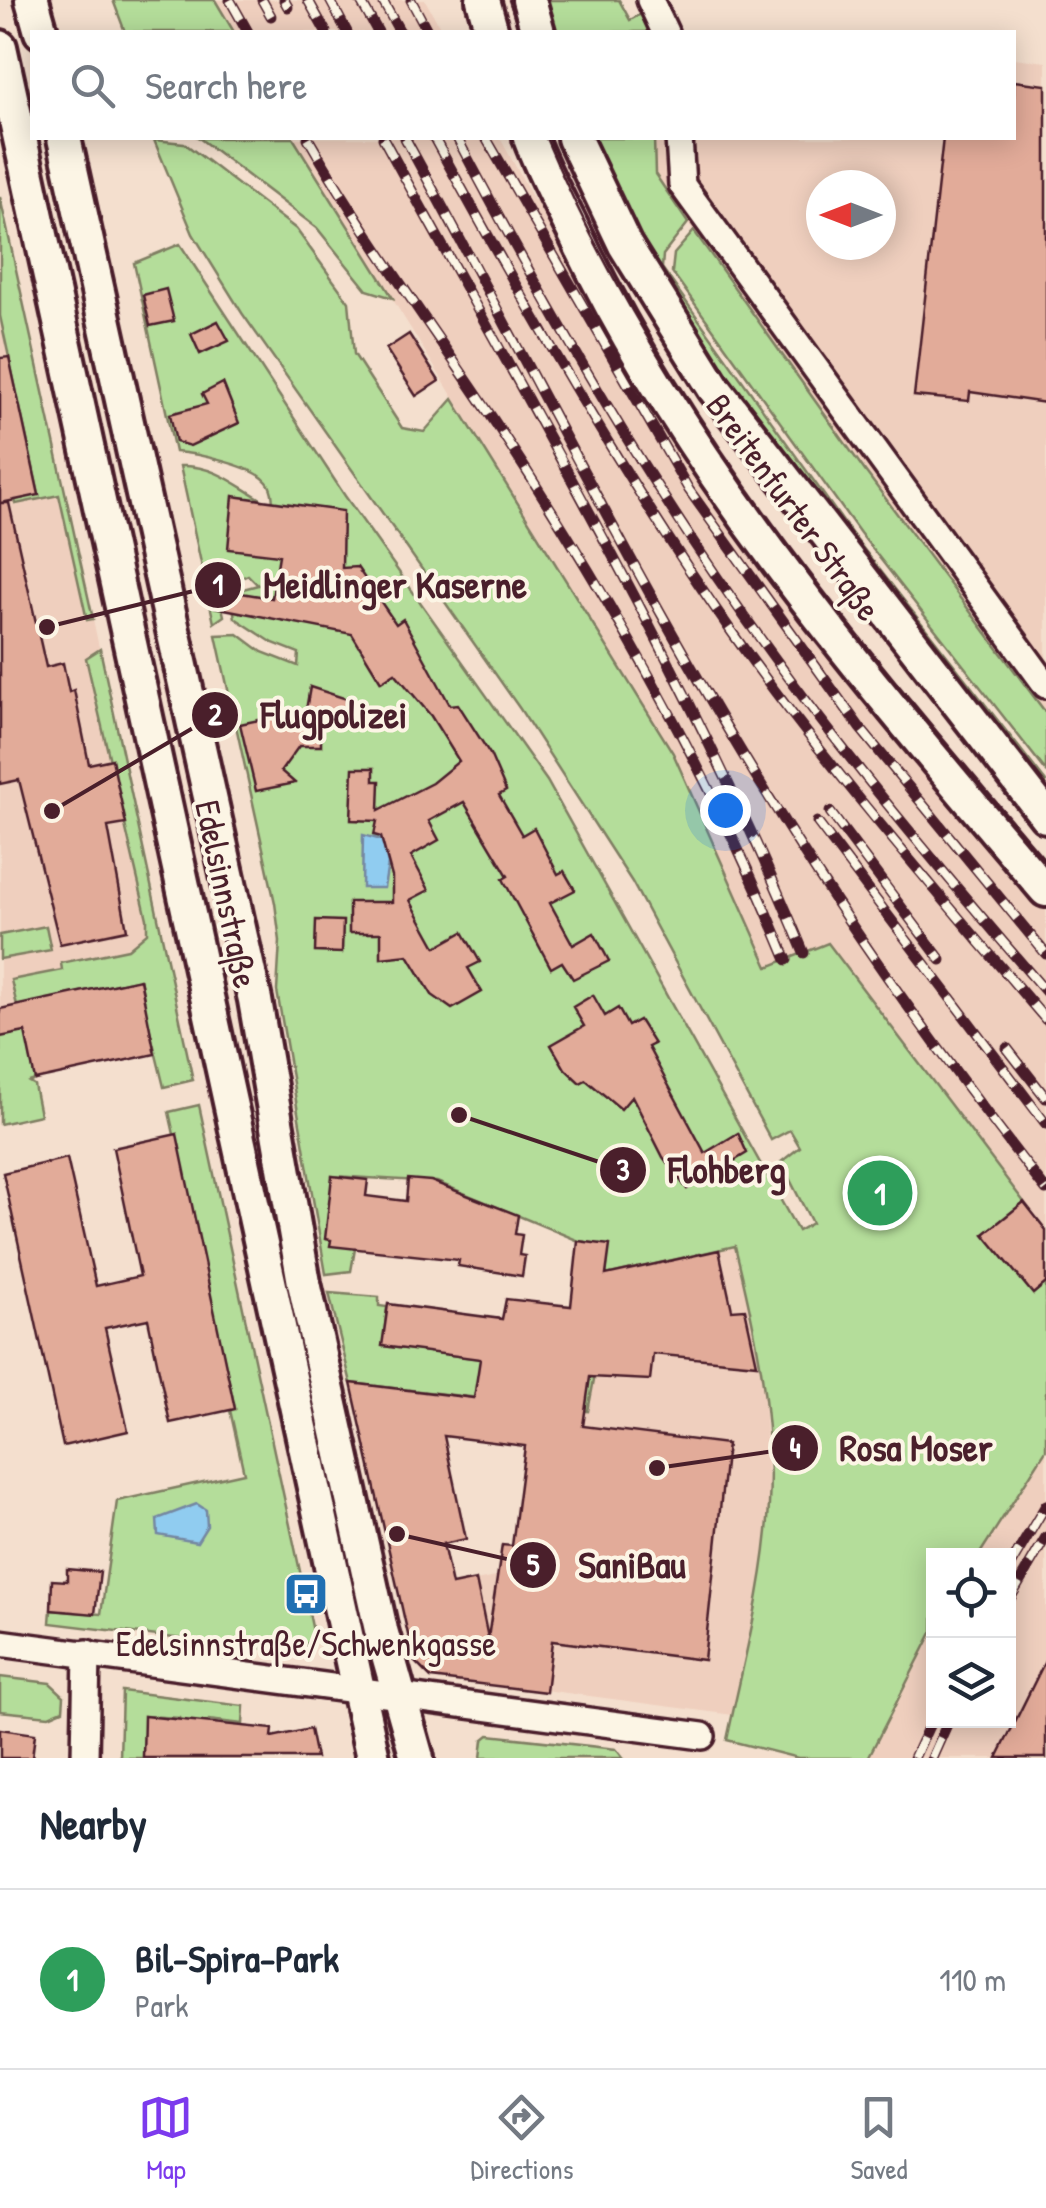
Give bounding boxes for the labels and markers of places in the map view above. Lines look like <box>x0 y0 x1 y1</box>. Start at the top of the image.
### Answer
callout: Meidlinger Kaserne <box>193 551 547 619</box>
callout: Flugpolizei <box>190 681 427 749</box>
callout: Flohberg <box>598 1136 806 1204</box>
pin: 1 <box>848 1156 912 1230</box>
callout: Rosa Moser <box>770 1414 1013 1482</box>
callout: SaniBau <box>508 1531 706 1599</box>
bus stop icon: Edelsinnstraße/Schwenkgasse <box>283 1571 329 1617</box>
place label: Edelsinnstraße/Schwenkgasse <box>116 1620 496 1667</box>

